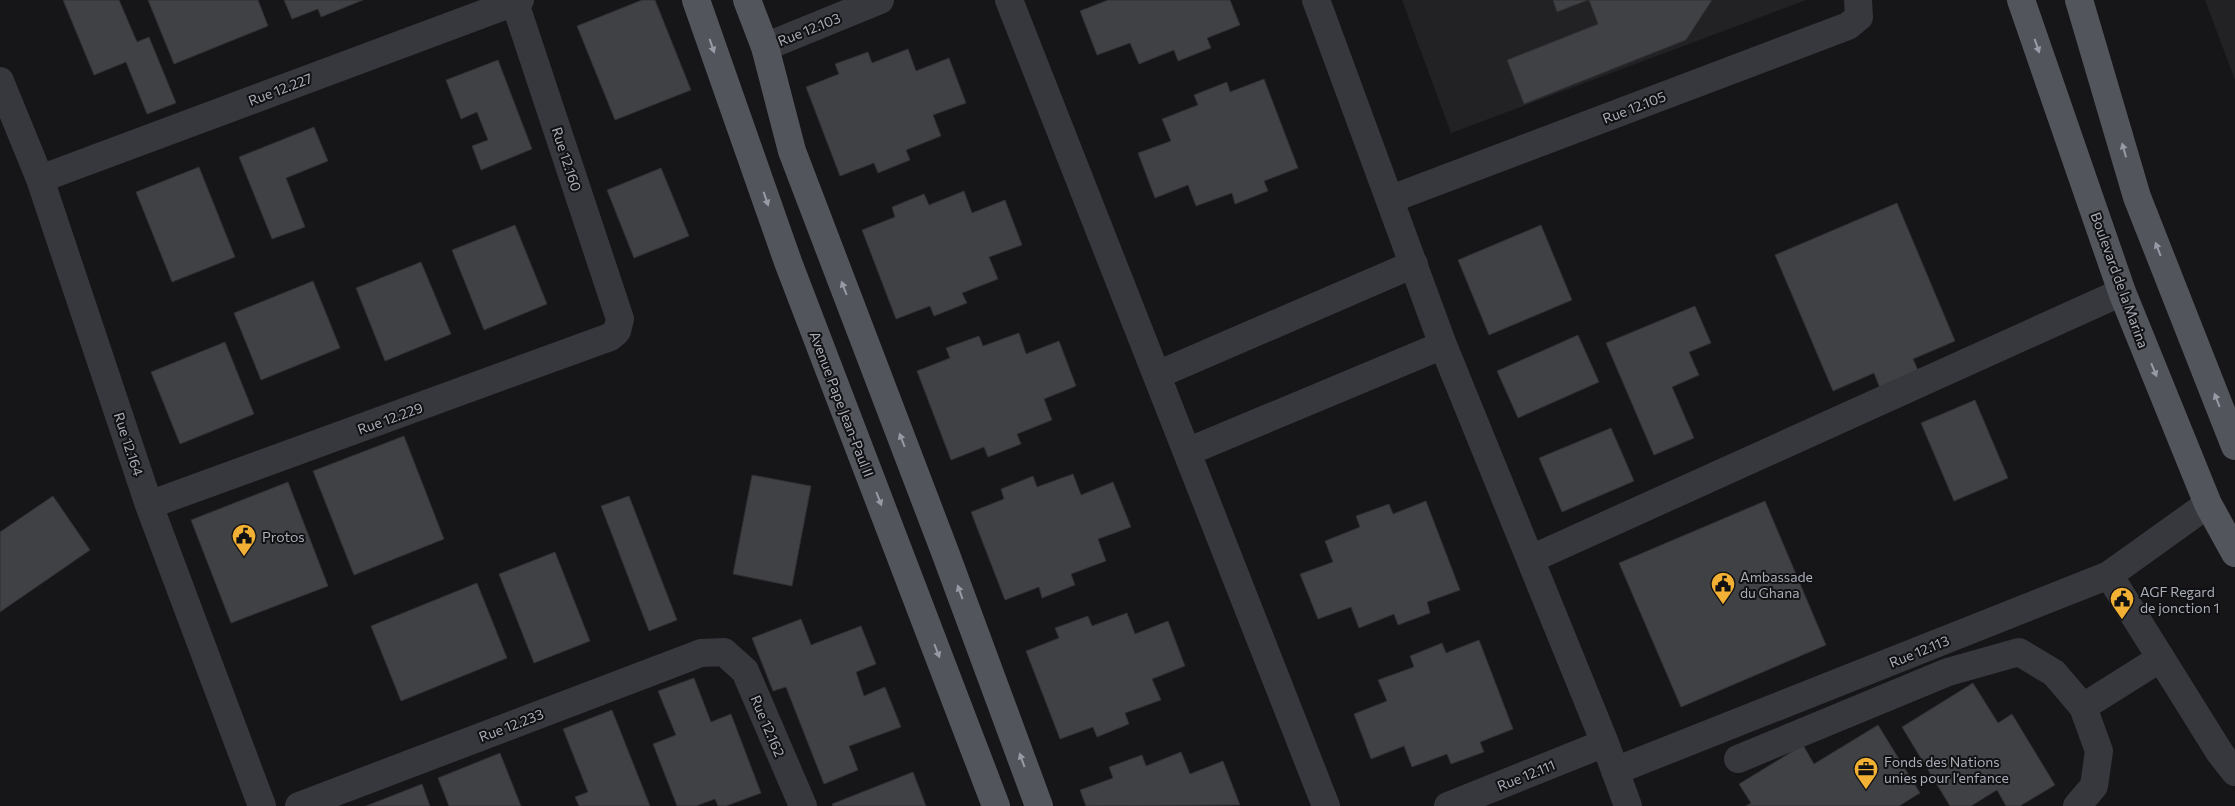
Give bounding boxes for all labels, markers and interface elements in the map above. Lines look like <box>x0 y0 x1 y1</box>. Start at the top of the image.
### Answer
street label: Rue 12.103 <box>775 9 843 49</box>
one-way arrow <box>708 39 716 54</box>
one-way arrow <box>2033 39 2041 54</box>
street label: Rue 12.227 <box>246 69 314 109</box>
street label: Rue 12.105 <box>1600 87 1668 127</box>
street label: Rue 12.160 <box>549 125 585 193</box>
one-way arrow <box>2119 142 2127 157</box>
one-way arrow <box>762 192 770 207</box>
street label: Boulevard de la Marina <box>2088 210 2152 350</box>
one-way arrow <box>2154 241 2162 256</box>
one-way arrow <box>839 281 847 295</box>
street label: Avenue Pape Jean-Paul II <box>806 329 878 479</box>
one-way arrow <box>2150 363 2158 377</box>
one-way arrow <box>2213 392 2221 407</box>
street label: Rue 12.229 <box>355 398 425 438</box>
street label: Rue 12.164 <box>111 410 147 479</box>
one-way arrow <box>898 432 906 447</box>
one-way arrow <box>875 492 883 506</box>
public building icon: Protos <box>231 523 257 557</box>
place label: Protos <box>262 528 305 545</box>
place label: Ambassade du Ghana <box>1740 568 1813 601</box>
public building icon: Ambassade du Ghana <box>1710 571 1736 605</box>
place label: AGF Regard de jonction 1 <box>2140 583 2219 616</box>
one-way arrow <box>956 584 963 599</box>
public building icon: AGF Regard de jonction 1 <box>2109 586 2135 620</box>
street label: Rue 12.113 <box>1887 631 1951 671</box>
one-way arrow <box>934 643 941 658</box>
street label: Rue 12.162 <box>747 693 789 760</box>
street label: Rue 12.233 <box>476 705 546 745</box>
one-way arrow <box>1018 753 1026 768</box>
place label: Fonds des Nations unies pour l’enfance <box>1884 753 2009 786</box>
street label: Rue 12.111 <box>1494 756 1558 794</box>
office icon: Fonds des Nations unies pour l’enfance <box>1853 756 1879 790</box>

